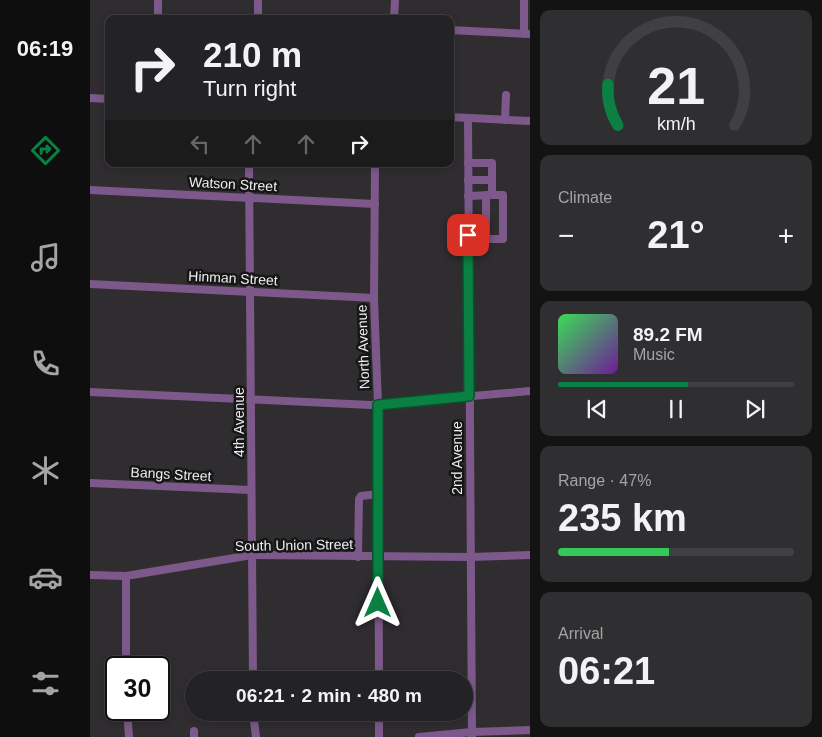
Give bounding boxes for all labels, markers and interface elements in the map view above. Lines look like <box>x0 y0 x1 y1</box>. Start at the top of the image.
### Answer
icon: right <box>120 35 185 100</box>
text: 210 m <box>203 35 302 74</box>
text: 06:19 <box>17 36 73 61</box>
text: 21 <box>647 57 705 115</box>
text: Turn right <box>203 76 296 101</box>
text: km/h <box>657 114 695 134</box>
icon: left <box>186 130 214 158</box>
icon: ahead <box>239 130 267 158</box>
icon: ahead <box>292 130 320 158</box>
icon: right <box>345 130 373 158</box>
icon: directions <box>28 133 63 168</box>
street label: Watson Street <box>189 174 278 194</box>
text: Climate <box>558 189 612 206</box>
pin <box>447 214 489 256</box>
text: 21° <box>647 214 705 256</box>
text: − <box>558 220 574 251</box>
text: + <box>778 220 794 251</box>
icon: arrive <box>454 221 482 249</box>
icon: music <box>28 240 63 275</box>
street label: Hinman Street <box>188 268 278 288</box>
street label: North Avenue <box>354 304 372 390</box>
text: 89.2 FM <box>633 324 703 345</box>
icon: phone <box>28 346 63 381</box>
text: Music <box>633 346 675 363</box>
street label: 4th Avenue <box>231 387 247 457</box>
icon: previous <box>583 395 611 423</box>
icon: pause <box>662 395 690 423</box>
icon: next <box>741 395 769 423</box>
street label: 2nd Avenue <box>449 421 465 495</box>
icon: climate <box>28 453 63 488</box>
street label: Bangs Street <box>130 464 212 484</box>
text: Range · 47% <box>558 472 651 489</box>
text: 235 km <box>558 497 687 539</box>
street label: South Union Street <box>235 536 353 554</box>
icon: car <box>28 560 63 595</box>
position arrow <box>351 576 403 628</box>
text: Arrival <box>558 625 603 642</box>
text: 06:21 <box>558 650 655 692</box>
speed limit sign: 30 <box>105 656 170 721</box>
icon: filters <box>28 666 63 701</box>
text: 06:21 · 2 min · 480 m <box>236 685 422 706</box>

